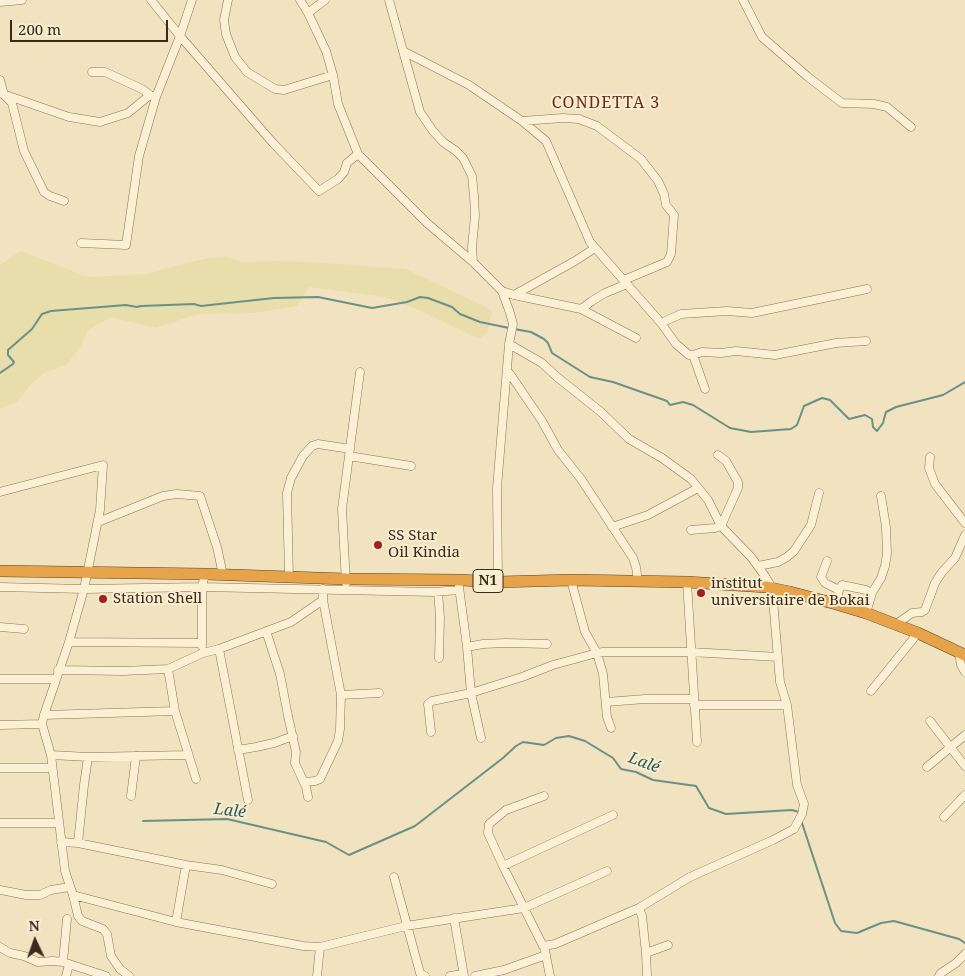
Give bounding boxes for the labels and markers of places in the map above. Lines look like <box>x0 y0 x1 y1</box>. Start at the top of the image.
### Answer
place label: SS Star Oil Kindia <box>388 527 460 562</box>
marker: SS Star Oil Kindia <box>372 539 384 551</box>
place label: institut universitaire de Bokai <box>711 575 869 610</box>
marker: institut universitaire de Bokai <box>695 587 707 599</box>
place label: Station Shell <box>113 590 202 608</box>
marker: Station Shell <box>97 593 109 605</box>

